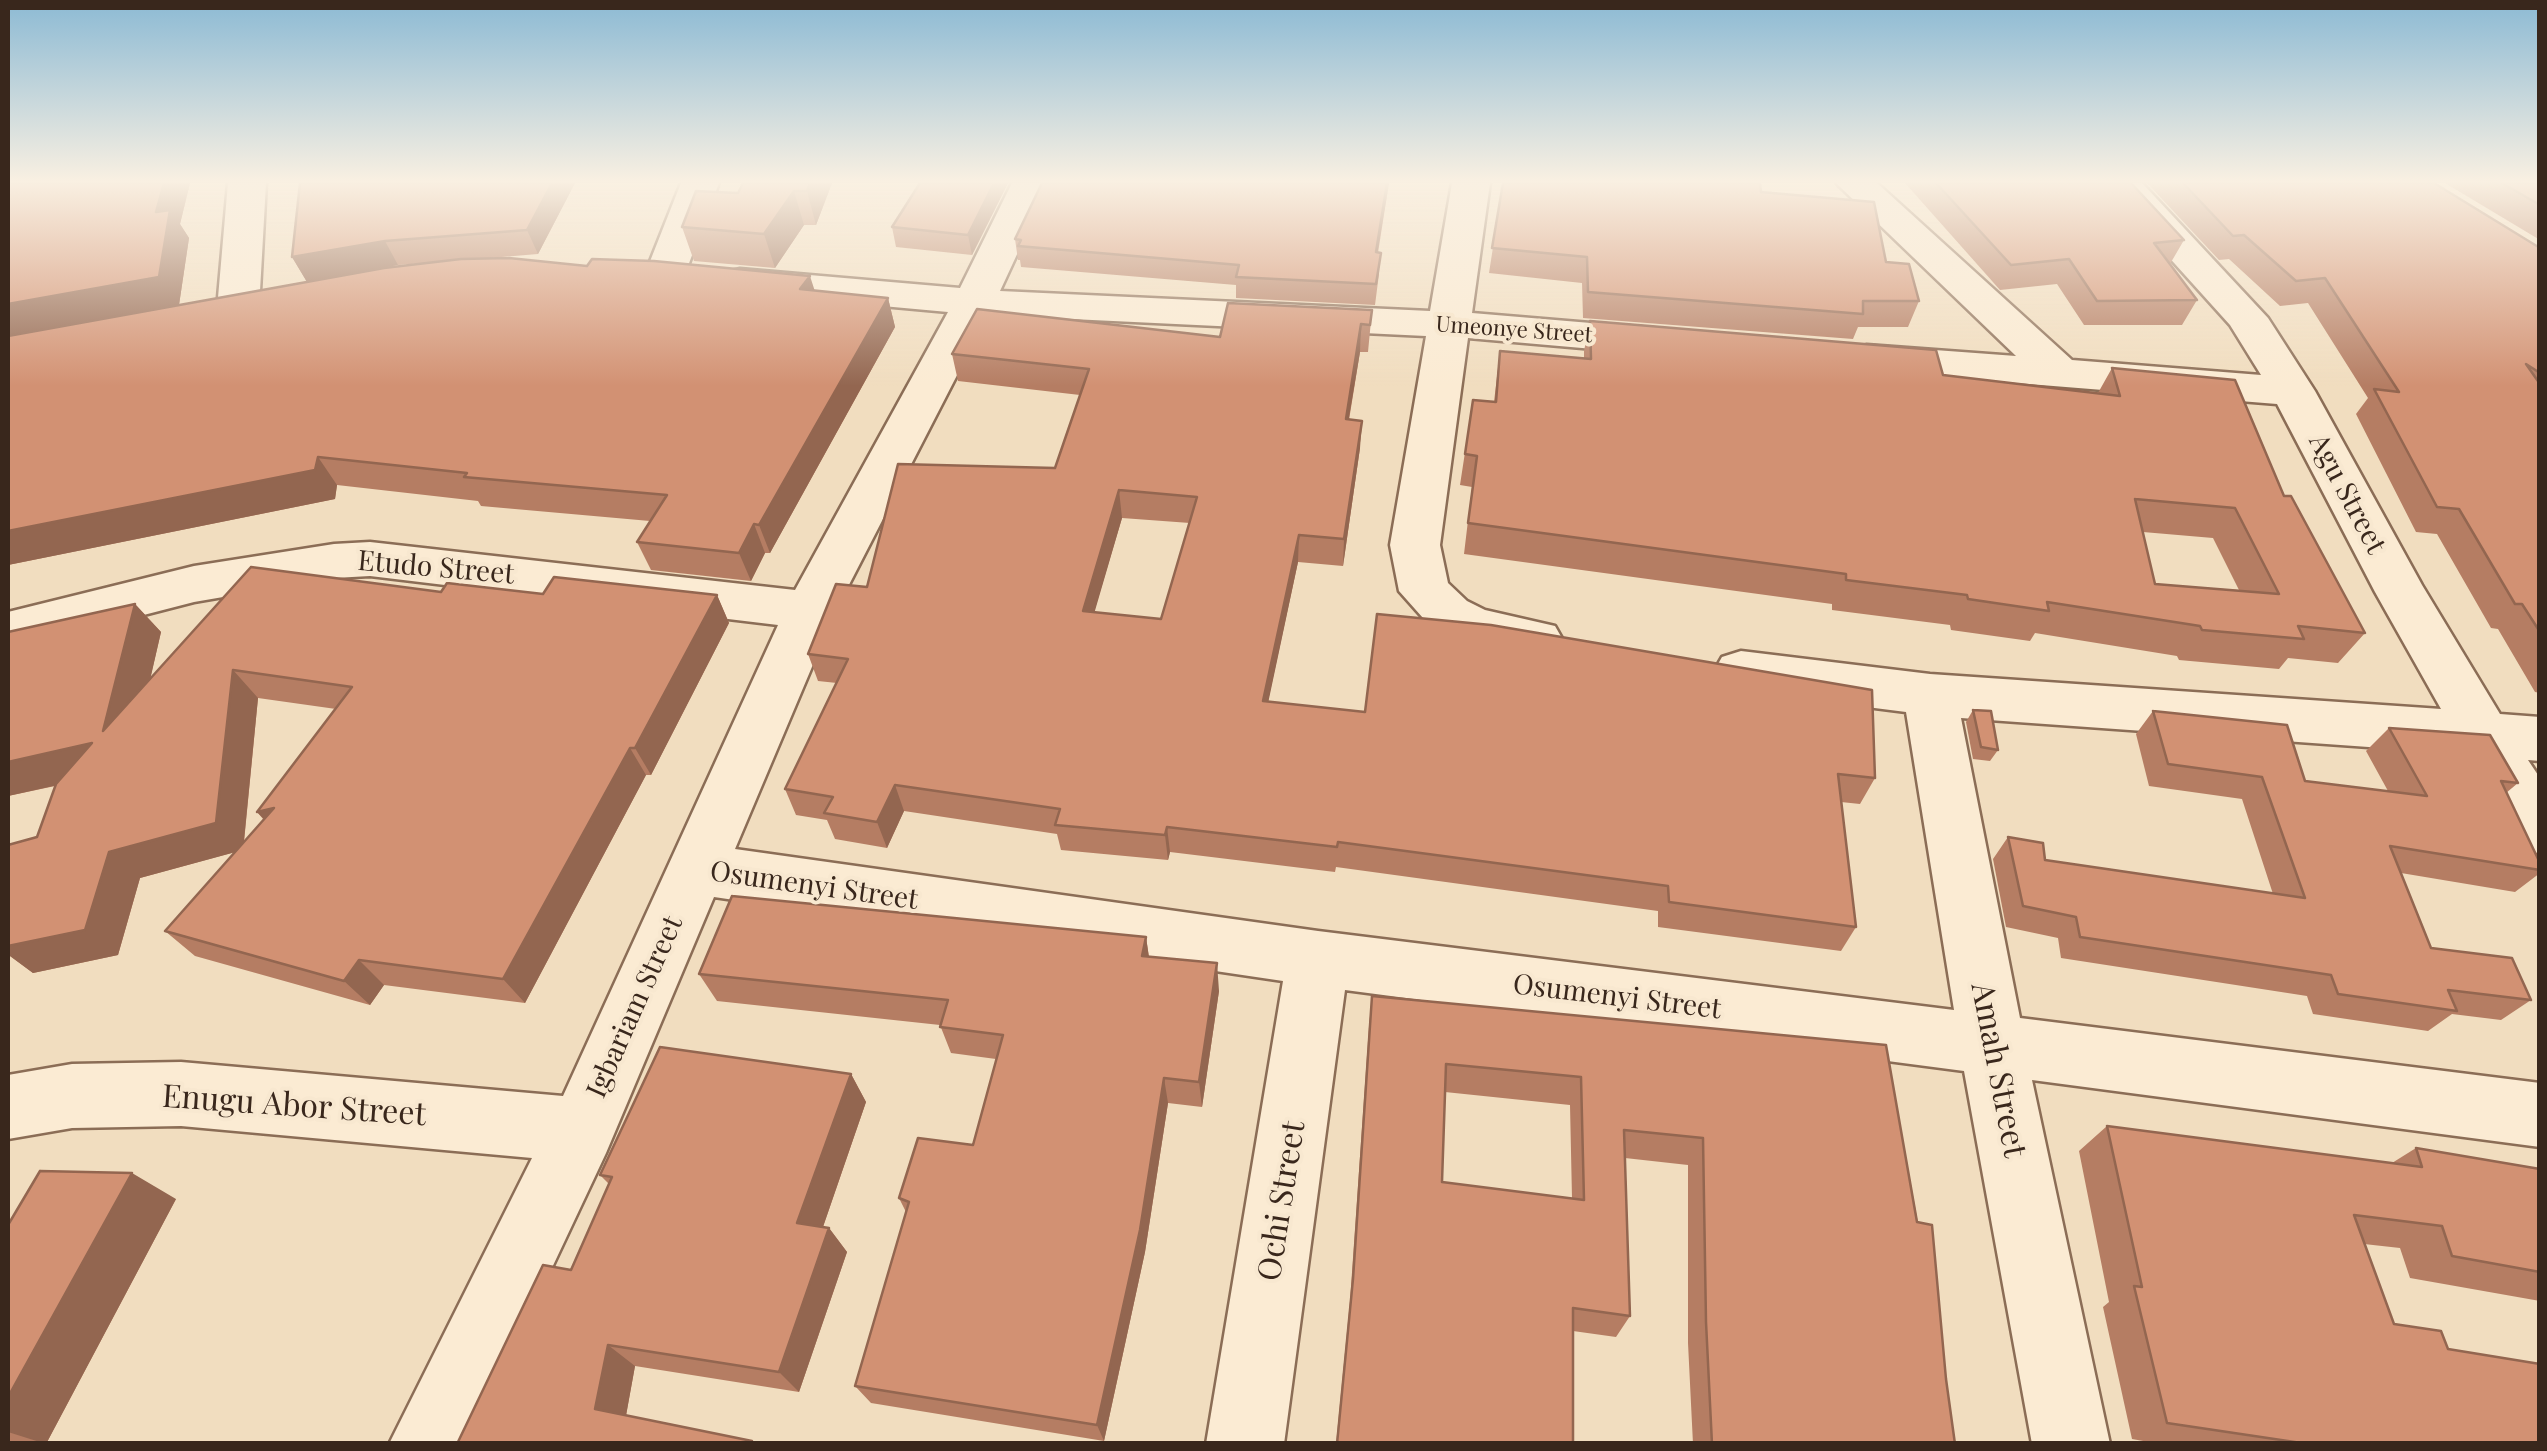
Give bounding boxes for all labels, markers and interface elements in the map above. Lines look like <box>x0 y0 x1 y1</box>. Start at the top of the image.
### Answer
street label: Umeonye Street <box>1435 311 1593 349</box>
street label: Agu Street <box>2301 428 2393 560</box>
street label: Etudo Street <box>356 544 516 592</box>
street label: Osumenyi Street <box>708 855 920 917</box>
street label: Igbariam Street <box>580 911 690 1103</box>
street label: Osumenyi Street <box>1511 968 1723 1026</box>
street label: Amah Street <box>1962 979 2034 1161</box>
street label: Enugu Abor Street <box>161 1078 427 1134</box>
street label: Ochi Street <box>1250 1118 1314 1284</box>

